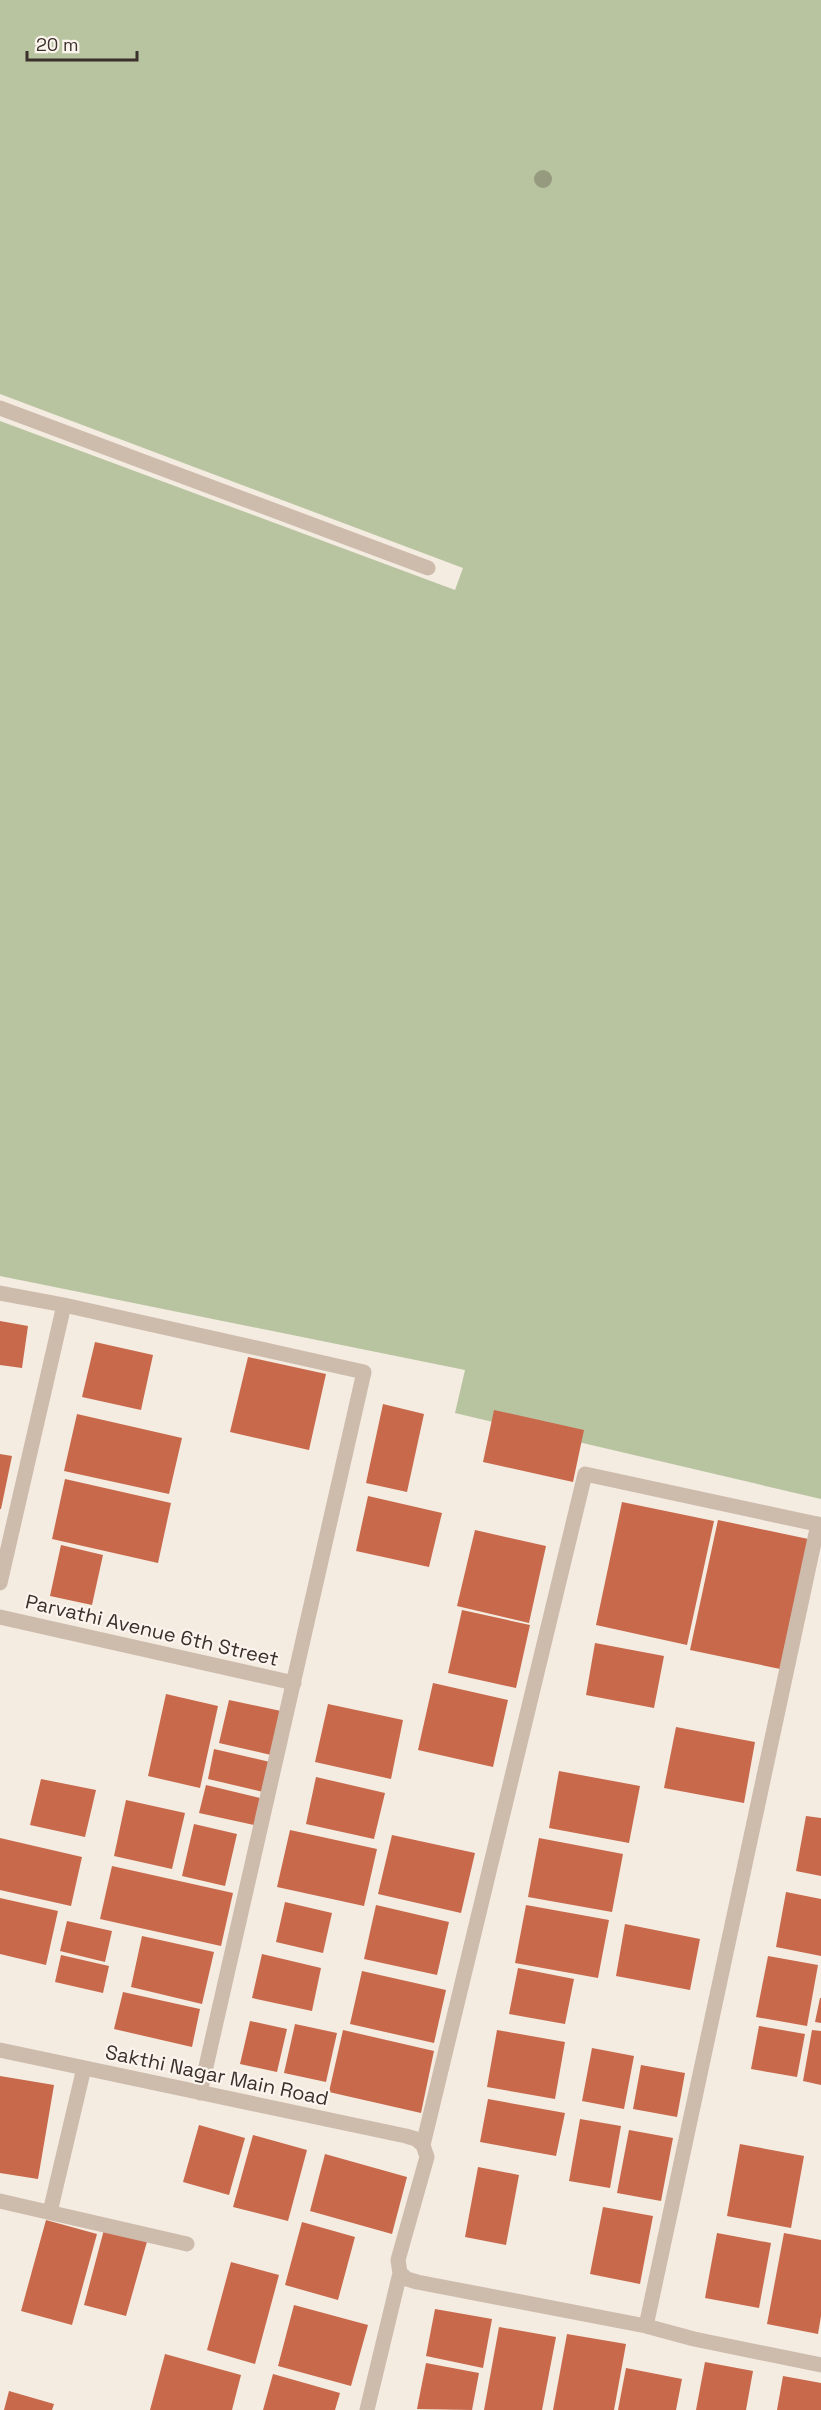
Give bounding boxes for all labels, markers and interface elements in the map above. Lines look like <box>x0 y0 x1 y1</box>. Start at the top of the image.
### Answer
scale bar <box>27 24 136 62</box>
text: 20 m <box>36 33 79 56</box>
street label: Parvathi Avenue 6th Street <box>23 1588 281 1672</box>
street label: Sakthi Nagar Main Road <box>103 2039 331 2111</box>

